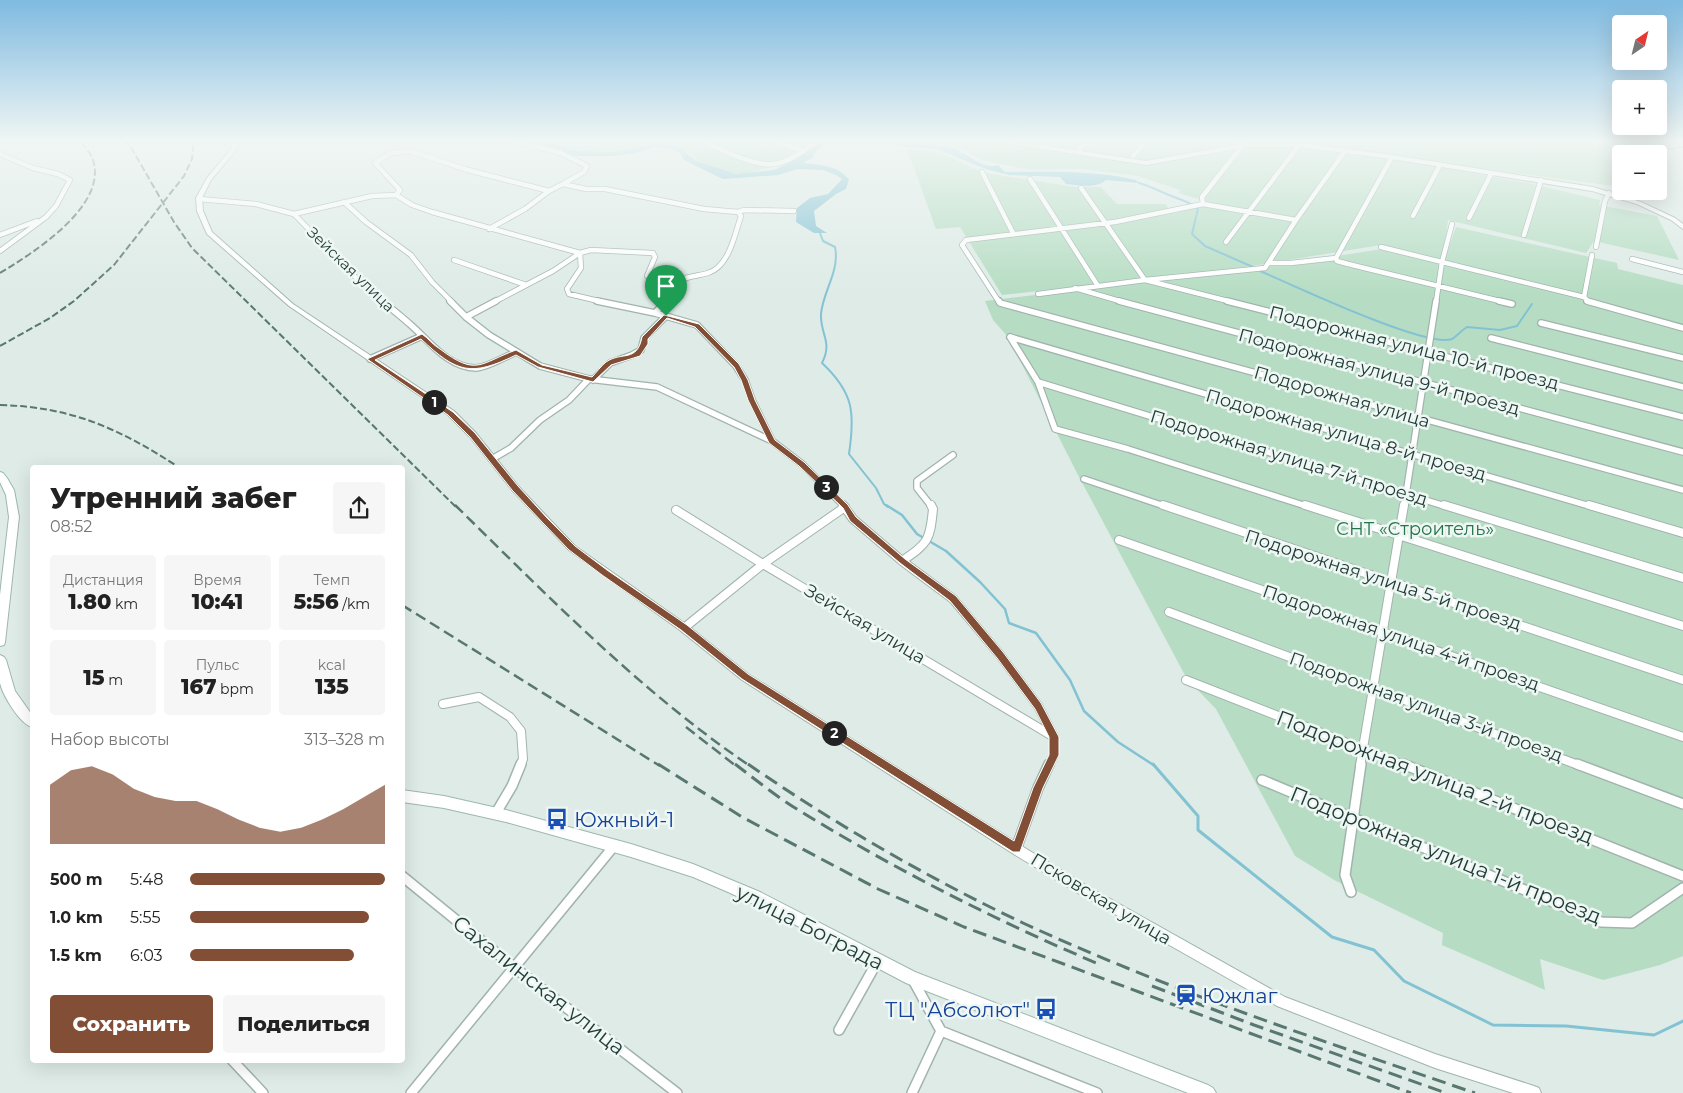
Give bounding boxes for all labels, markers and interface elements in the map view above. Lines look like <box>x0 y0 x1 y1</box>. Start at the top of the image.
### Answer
north arrow <box>1612 15 1668 70</box>
map controls <box>1612 15 1667 200</box>
button: + <box>1612 80 1667 135</box>
button: − <box>1612 145 1667 200</box>
street label: Зейская улица <box>303 222 399 316</box>
pin <box>645 265 687 316</box>
icon: arrive <box>652 272 680 300</box>
street label: Подорожная улица 10-й проезд <box>1267 301 1561 395</box>
street label: Подорожная улица 9-й проезд <box>1236 324 1522 420</box>
street label: Подорожная улица <box>1251 362 1433 432</box>
street label: Подорожная улица 8-й проезд <box>1203 384 1489 486</box>
pin: 1 <box>422 390 446 414</box>
text: 1 <box>432 393 437 411</box>
street label: Подорожная улица 7-й проезд <box>1148 405 1431 511</box>
pin: 3 <box>814 474 838 500</box>
text: 3 <box>822 478 831 496</box>
text: Утренний забег <box>50 481 296 515</box>
button: share <box>333 482 385 534</box>
text: 08:52 <box>50 517 92 536</box>
park label: СНТ «Строитель» <box>1336 518 1494 540</box>
street label: Подорожная улица 5-й проезд <box>1242 525 1524 635</box>
text: Дистанция <box>63 571 143 589</box>
text: Время <box>193 571 242 589</box>
text: Темп <box>314 571 350 589</box>
street label: Зейская улица <box>800 579 930 669</box>
street label: Подорожная улица 4-й проезд <box>1260 580 1543 696</box>
text: 1.80 <box>68 589 111 614</box>
text: 10:41 <box>192 589 243 614</box>
text: 5:56 <box>294 589 339 614</box>
text: km <box>111 595 138 613</box>
text: /km <box>339 595 370 613</box>
street label: Подорожная улица 3-й проезд <box>1286 647 1566 767</box>
text: Пульс <box>196 656 239 674</box>
text: kcal <box>318 656 346 674</box>
text: 15 <box>83 665 105 690</box>
text: m <box>105 671 123 689</box>
text: 167 <box>181 674 216 699</box>
text: 135 <box>315 674 349 699</box>
text: bpm <box>216 680 254 698</box>
street label: Подорожная улица 2-й проезд <box>1273 705 1597 849</box>
pin: 2 <box>822 720 846 746</box>
text: 2 <box>830 724 839 742</box>
text: Набор высоты <box>50 730 170 749</box>
text: 313–328 m <box>304 730 385 749</box>
street label: Подорожная улица 1-й проезд <box>1287 781 1605 929</box>
bus stop icon: Южный-1 <box>544 806 570 832</box>
place label: Южный-1 <box>574 807 674 832</box>
street label: Псковская улица <box>1027 848 1175 950</box>
text: 500 m <box>50 870 103 889</box>
text: 5:48 <box>130 870 163 889</box>
street label: улица Бограда <box>731 879 888 975</box>
text: 1.0 km <box>50 908 103 927</box>
text: 5:55 <box>130 908 160 927</box>
street label: Сахалинская улица <box>448 910 630 1060</box>
text: 1.5 km <box>50 946 102 965</box>
text: 6:03 <box>130 946 163 965</box>
station icon: Южлаг <box>1173 982 1199 1008</box>
place label: Южлаг <box>1202 983 1278 1008</box>
button: Сохранить <box>50 995 213 1053</box>
button: Поделиться <box>223 995 385 1053</box>
bus stop icon: ТЦ "Абсолют" <box>1033 996 1059 1022</box>
place label: ТЦ "Абсолют" <box>885 997 1030 1022</box>

